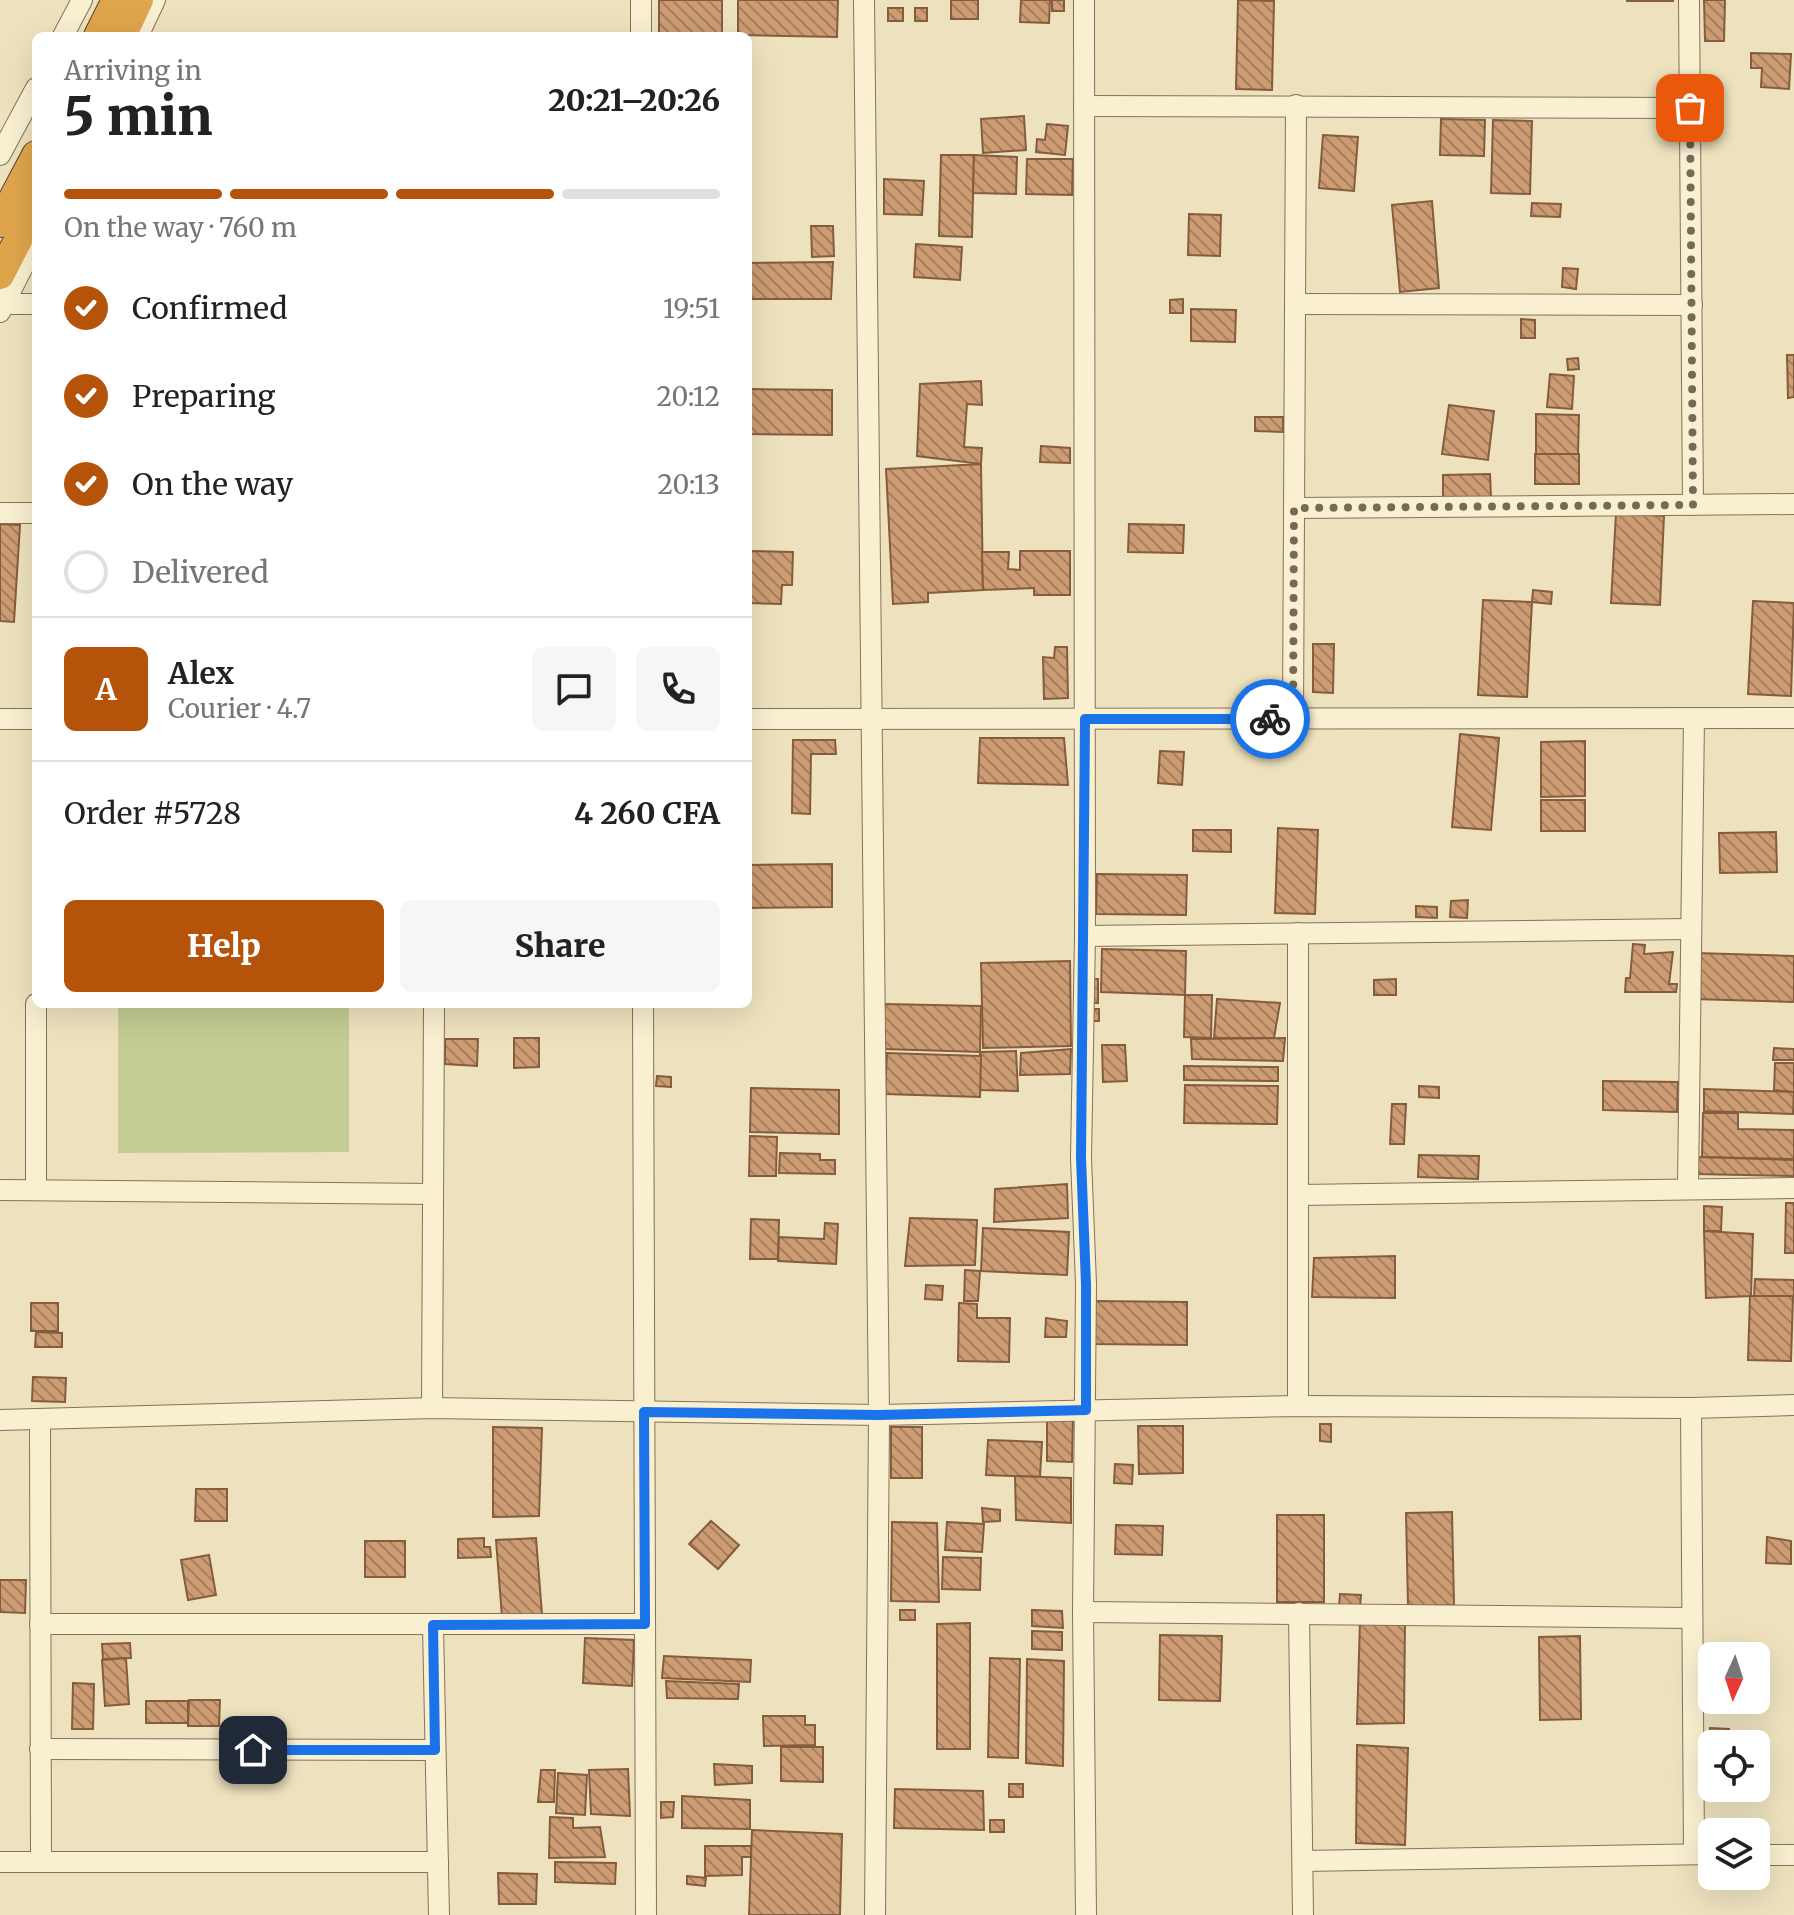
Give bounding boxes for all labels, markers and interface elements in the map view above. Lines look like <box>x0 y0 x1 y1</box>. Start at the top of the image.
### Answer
text: Arriving in <box>64 54 202 87</box>
pin <box>1656 74 1724 142</box>
text: 20:21–20:26 <box>548 81 720 119</box>
text: 5 min <box>64 84 213 149</box>
icon: bag <box>1668 86 1712 130</box>
text: On the way · 760 m <box>64 211 297 244</box>
icon: check <box>64 286 108 330</box>
text: Confirmed <box>132 289 287 327</box>
text: 19:51 <box>663 292 720 325</box>
icon: check <box>64 374 108 418</box>
text: Preparing <box>132 377 275 415</box>
text: 20:12 <box>657 380 720 413</box>
icon: check <box>64 462 108 506</box>
text: On the way <box>132 465 293 503</box>
text: 20:13 <box>658 468 720 501</box>
text: Delivered <box>132 553 269 591</box>
button: chat <box>532 647 616 731</box>
button: phone <box>636 647 720 731</box>
text: Alex <box>168 654 234 692</box>
text: A <box>95 670 117 708</box>
courier <box>1230 679 1310 759</box>
text: Courier · 4.7 <box>168 692 311 725</box>
icon: bike <box>1248 697 1292 741</box>
text: Order #5728 <box>64 794 241 832</box>
text: 4 260 CFA <box>574 794 720 832</box>
button: Help <box>64 900 384 992</box>
button: Share <box>400 900 720 992</box>
north arrow <box>1698 1642 1770 1714</box>
map controls <box>1698 1642 1770 1890</box>
pin <box>219 1716 287 1784</box>
icon: home <box>231 1728 275 1772</box>
button: locate <box>1698 1730 1770 1802</box>
button: layers <box>1698 1818 1770 1890</box>

